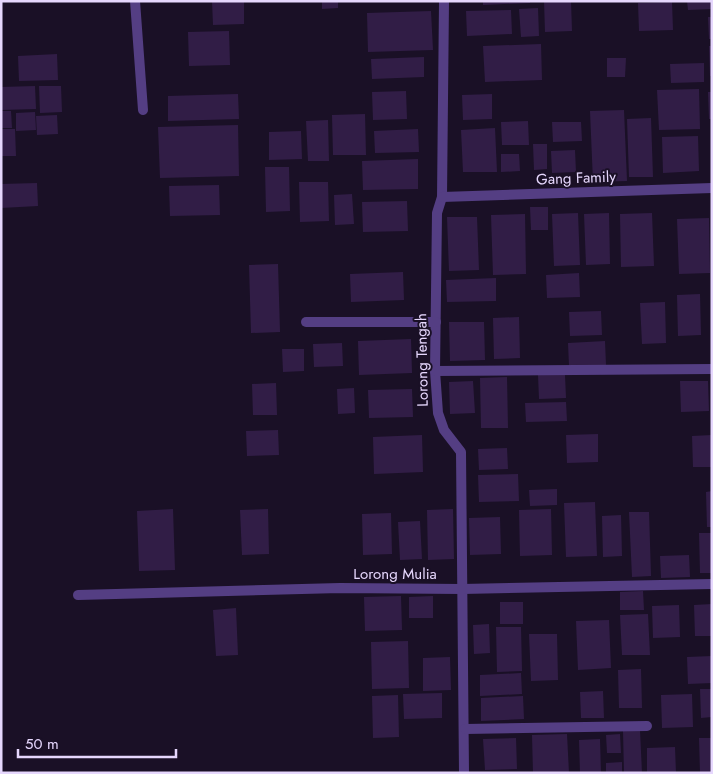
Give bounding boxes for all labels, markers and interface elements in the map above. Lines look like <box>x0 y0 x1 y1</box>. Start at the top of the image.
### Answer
street label: Gang Family <box>536 166 617 190</box>
street label: Lorong Tengah <box>410 313 434 407</box>
street label: Lorong Mulia <box>353 563 437 585</box>
scale bar <box>18 726 175 758</box>
text: 50 m <box>25 733 59 755</box>

